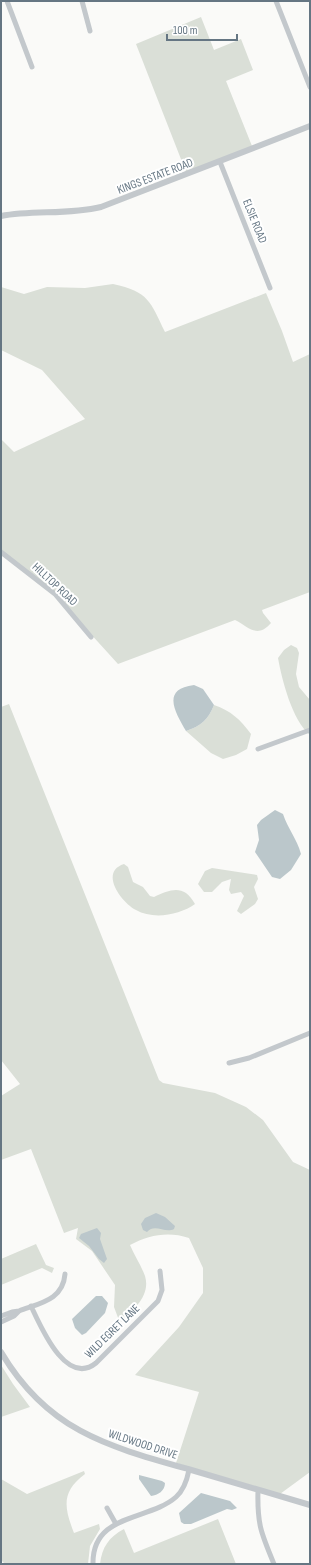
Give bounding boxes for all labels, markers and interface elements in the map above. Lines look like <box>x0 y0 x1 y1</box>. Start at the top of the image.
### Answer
scale bar <box>167 16 237 42</box>
text: 100 m <box>173 23 198 38</box>
street label: KINGS ESTATE ROAD <box>115 155 195 198</box>
street label: ELSIE ROAD <box>239 197 270 245</box>
street label: HILLTOP ROAD <box>29 560 81 609</box>
street label: WILD EGRET LANE <box>81 1301 143 1362</box>
street label: WILDWOOD DRIVE <box>106 1426 179 1463</box>

